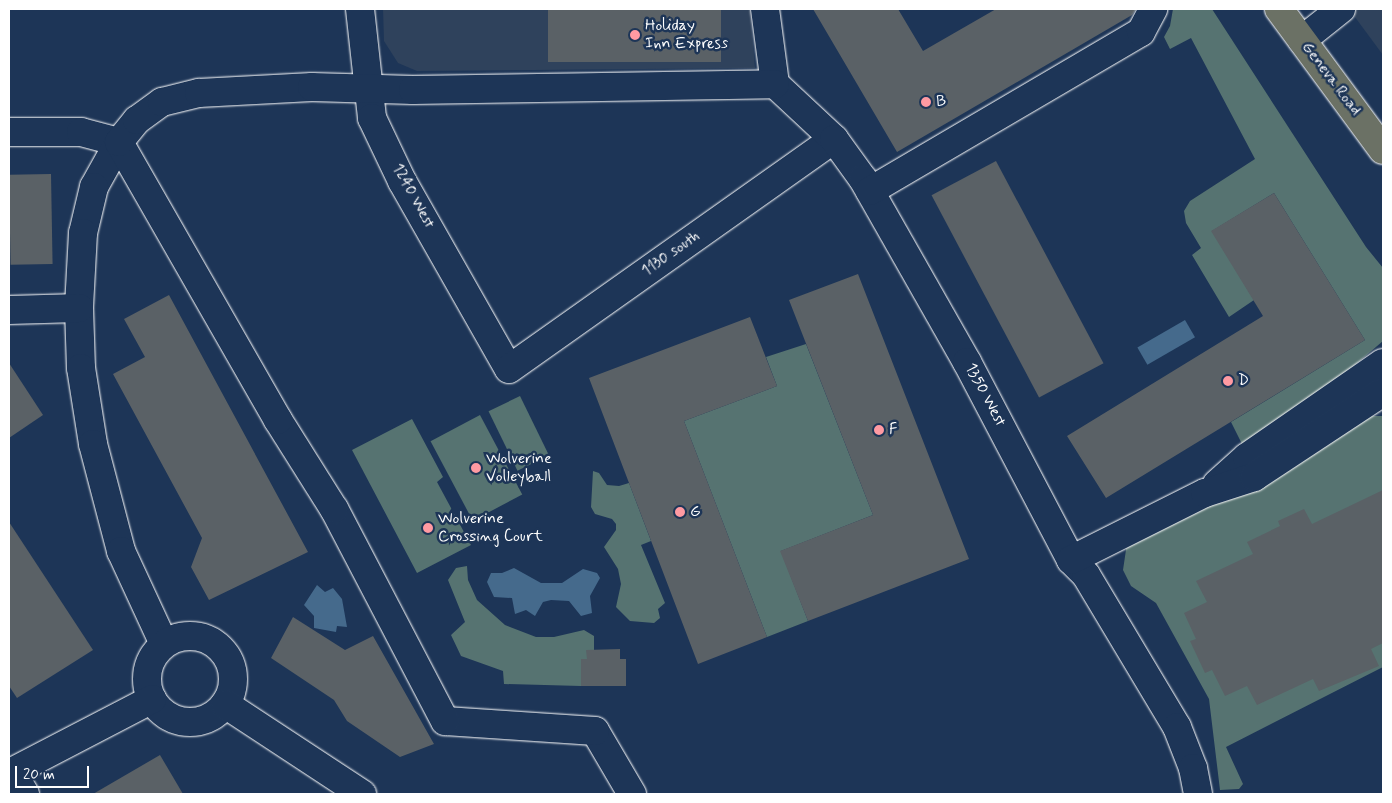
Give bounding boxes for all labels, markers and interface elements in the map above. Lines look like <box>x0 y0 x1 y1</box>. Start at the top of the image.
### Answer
place label: Holiday Inn Express <box>645 16 729 54</box>
marker: Holiday Inn Express <box>629 29 641 41</box>
street label: Geneva Road <box>1297 38 1365 120</box>
place label: B <box>936 92 946 112</box>
marker: B <box>920 96 932 108</box>
street label: 1240 West <box>387 160 439 232</box>
street label: 1130 south <box>638 227 704 281</box>
street label: 1350 West <box>960 360 1010 430</box>
place label: D <box>1238 371 1249 391</box>
marker: D <box>1222 375 1234 387</box>
place label: F <box>889 420 897 440</box>
marker: F <box>873 424 885 436</box>
place label: Wolverine Volleyball <box>486 449 552 487</box>
marker: Wolverine Volleyball <box>470 462 482 474</box>
place label: G <box>690 502 701 522</box>
marker: G <box>674 506 686 518</box>
place label: Wolverine Crossing Court <box>438 509 542 547</box>
marker: Wolverine Crossing Court <box>422 522 434 534</box>
scale bar <box>18 756 91 788</box>
text: 20 m <box>23 765 55 785</box>

